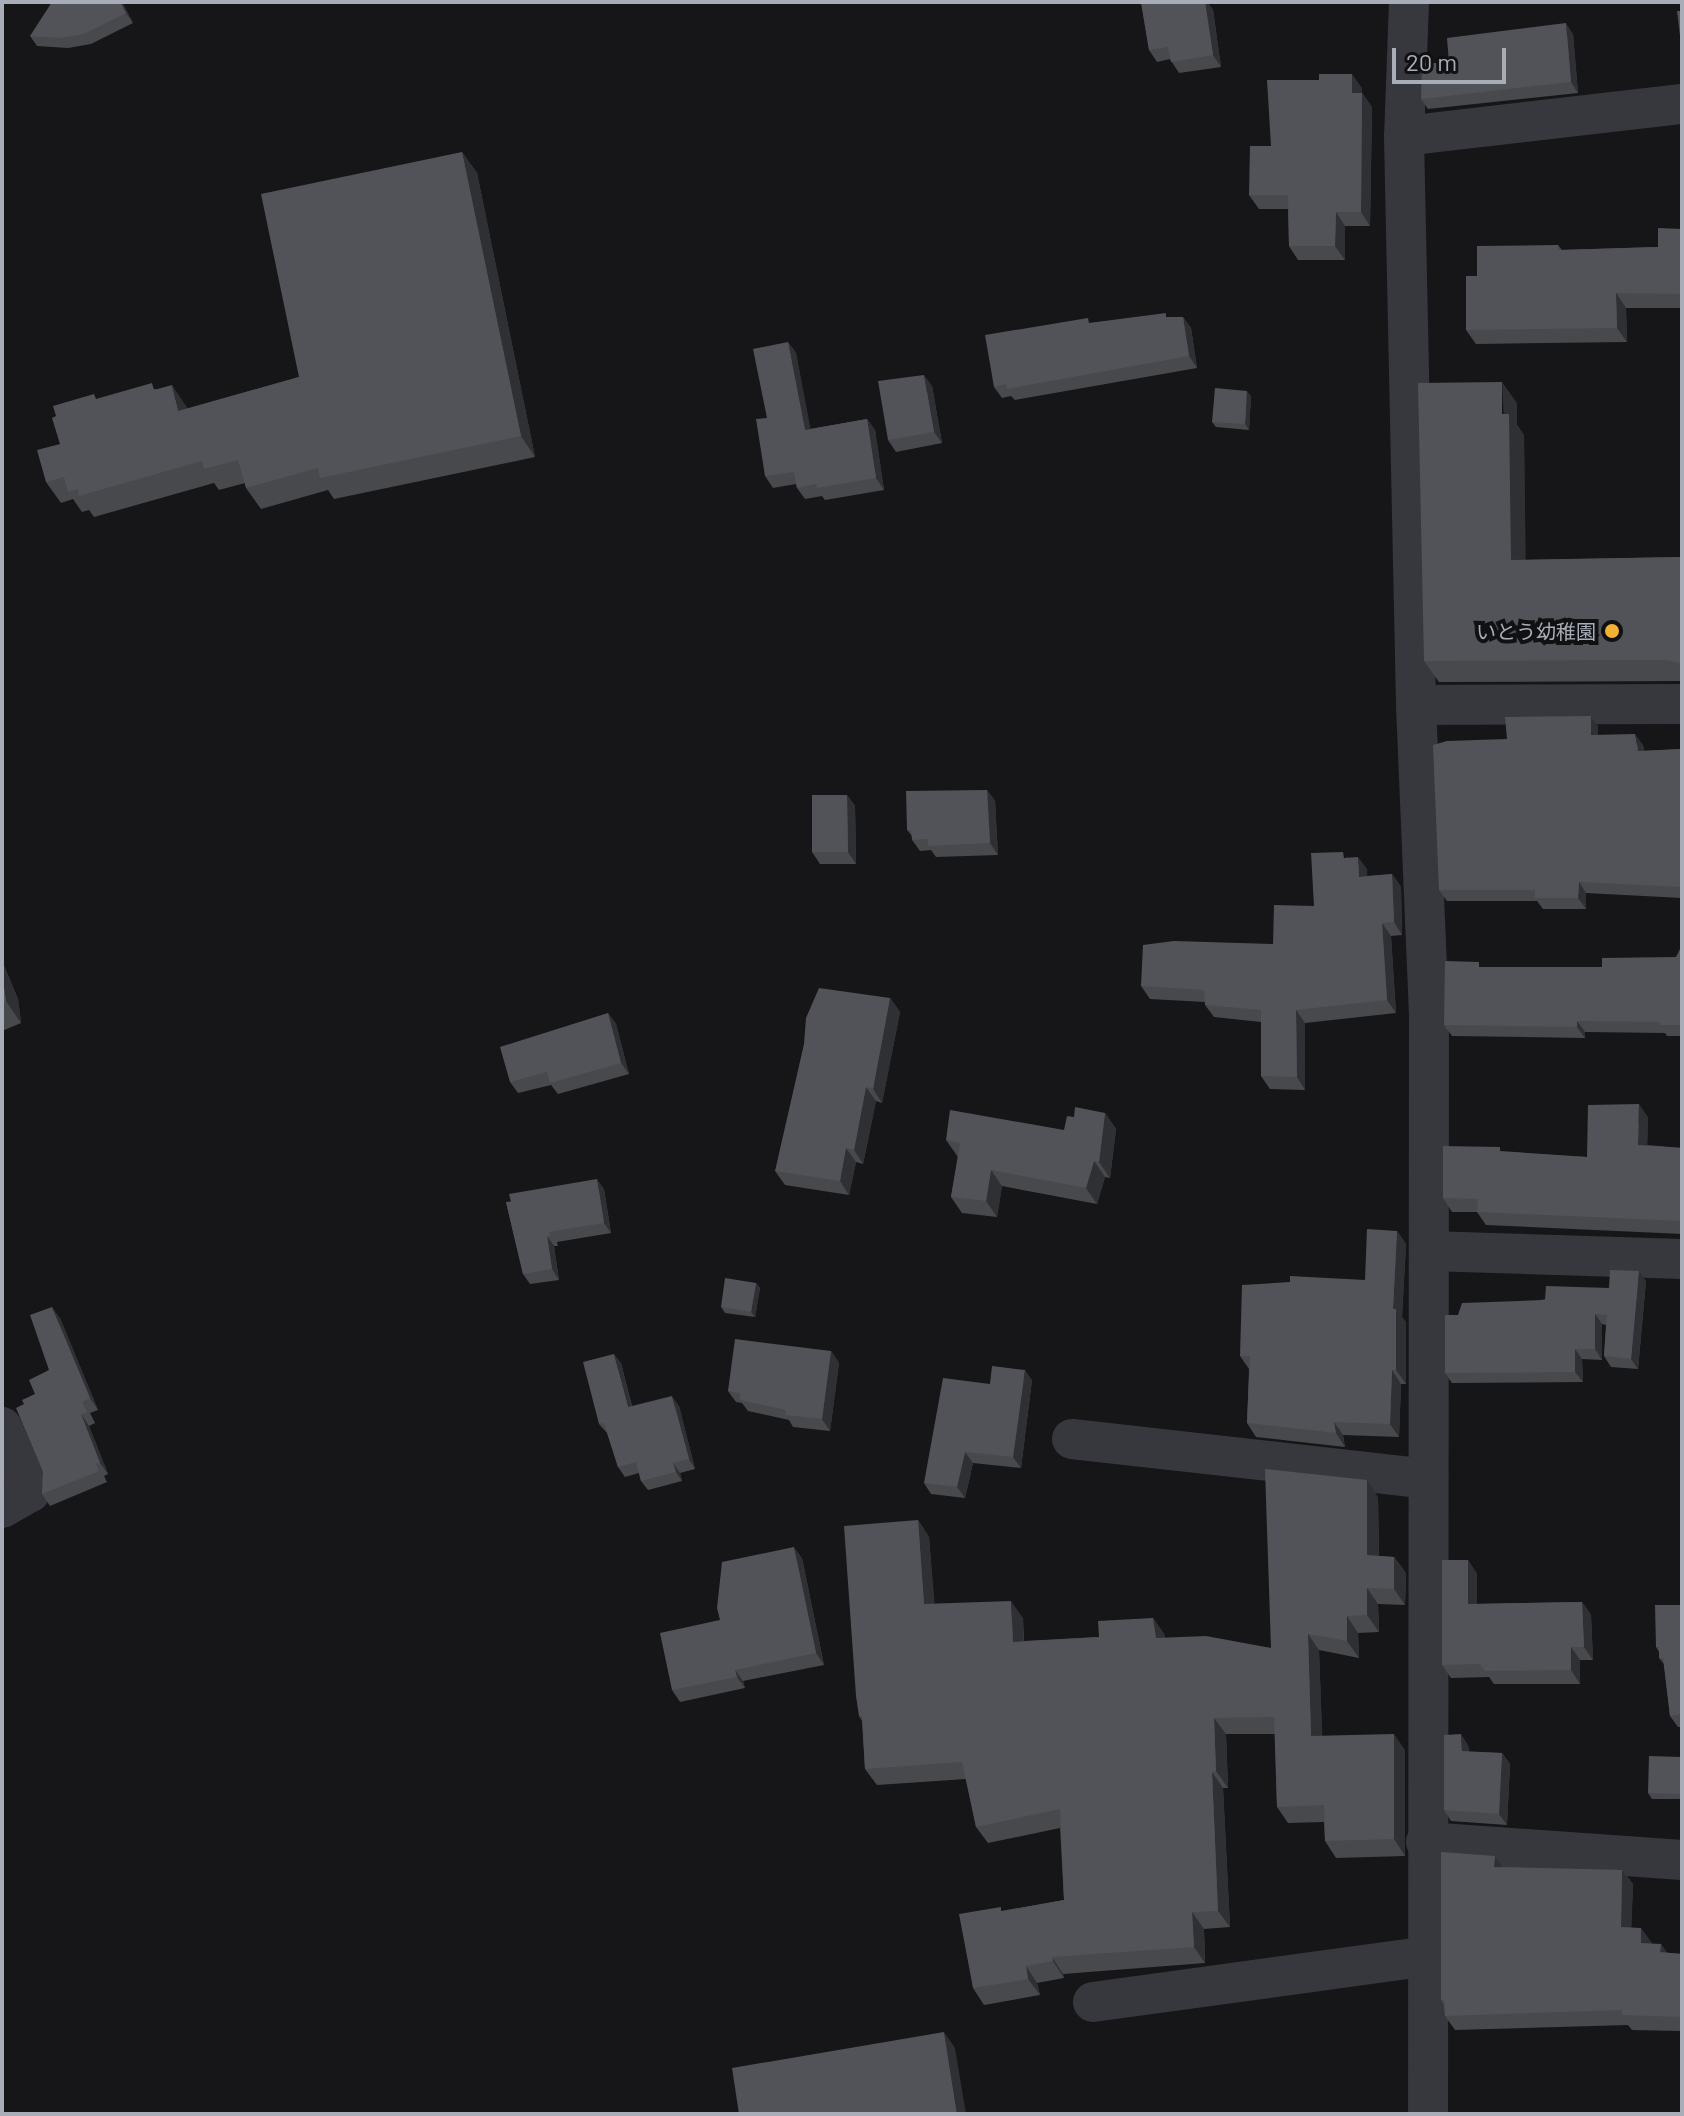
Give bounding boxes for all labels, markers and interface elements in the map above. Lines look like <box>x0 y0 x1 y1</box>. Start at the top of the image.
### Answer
scale bar <box>1396 32 1510 82</box>
text: 20 m <box>1406 47 1457 76</box>
place label: いとう幼稚園 <box>1476 619 1596 643</box>
marker: いとう幼稚園 <box>1603 622 1621 640</box>

